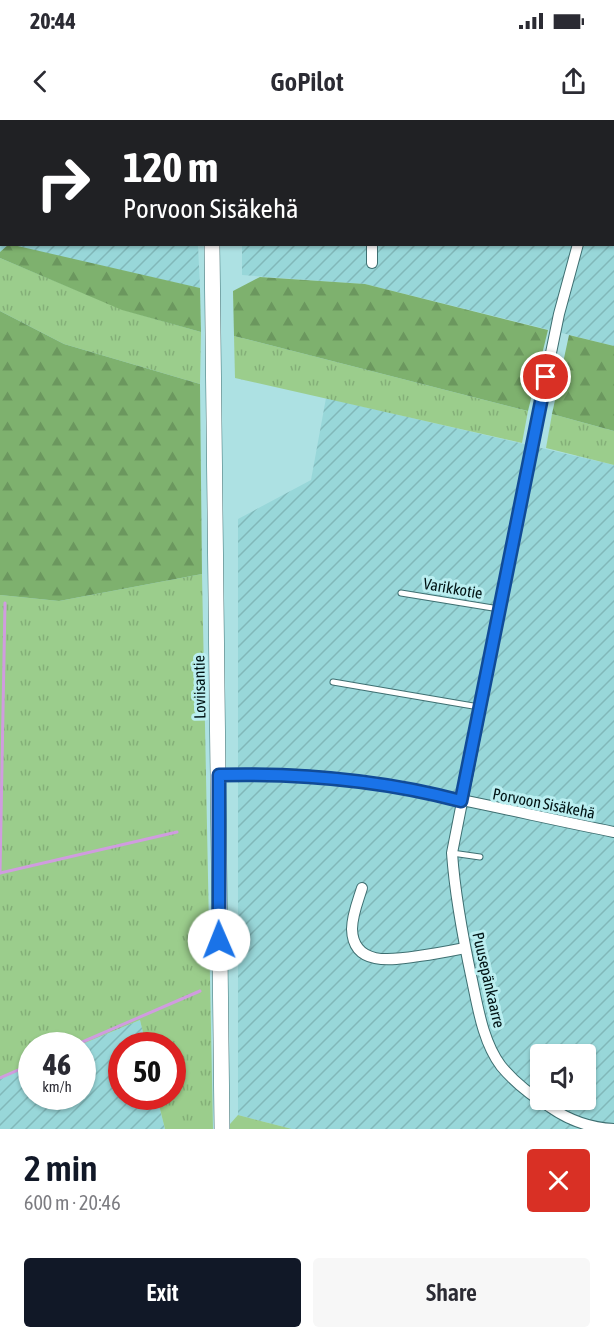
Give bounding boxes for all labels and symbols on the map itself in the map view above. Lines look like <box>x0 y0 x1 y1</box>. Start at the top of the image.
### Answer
pin <box>520 351 571 402</box>
street label: Varikkotie <box>422 574 484 602</box>
street label: Loviisantie <box>189 655 209 719</box>
street label: Porvoon Sisäkehä <box>491 784 597 822</box>
position arrow <box>187 908 251 972</box>
street label: Puusepänkaarre <box>468 930 509 1030</box>
speed limit sign: 50 <box>108 1032 186 1110</box>

